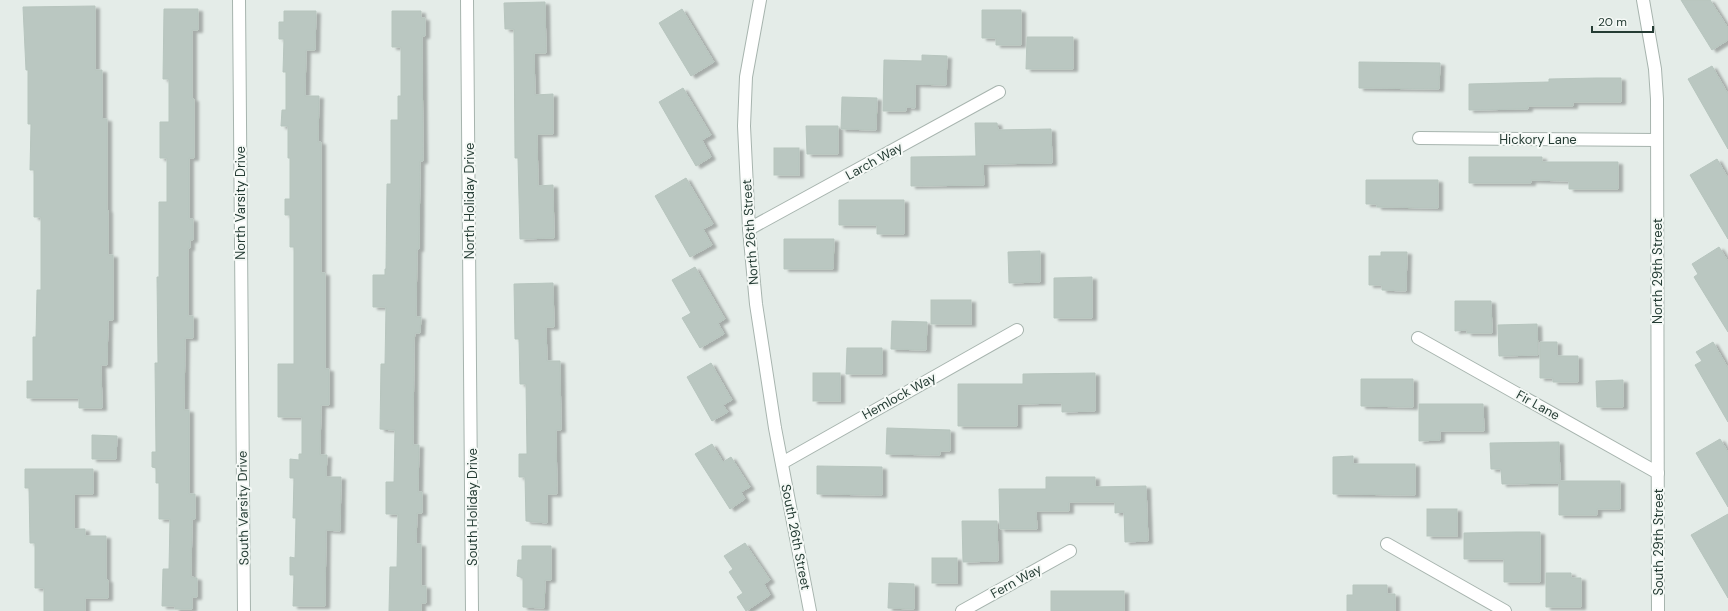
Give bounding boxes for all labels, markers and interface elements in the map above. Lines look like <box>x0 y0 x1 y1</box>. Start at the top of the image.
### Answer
scale bar <box>1592 8 1653 34</box>
text: 20 m <box>1598 14 1627 30</box>
street label: Hickory Lane <box>1499 131 1577 148</box>
street label: Larch Way <box>842 138 906 184</box>
street label: North Holiday Drive <box>461 143 478 259</box>
street label: North Varsity Drive <box>232 146 249 260</box>
street label: North 26th Street <box>738 179 762 285</box>
street label: North 29th Street <box>1649 218 1666 324</box>
street label: Hemlock Way <box>859 369 939 423</box>
street label: Fir Lane <box>1513 386 1563 424</box>
street label: South Holiday Drive <box>464 448 481 566</box>
street label: South Varsity Drive <box>233 450 253 566</box>
street label: South 26th Street <box>777 483 815 591</box>
street label: South 29th Street <box>1650 488 1667 596</box>
street label: Fern Way <box>987 560 1045 602</box>

